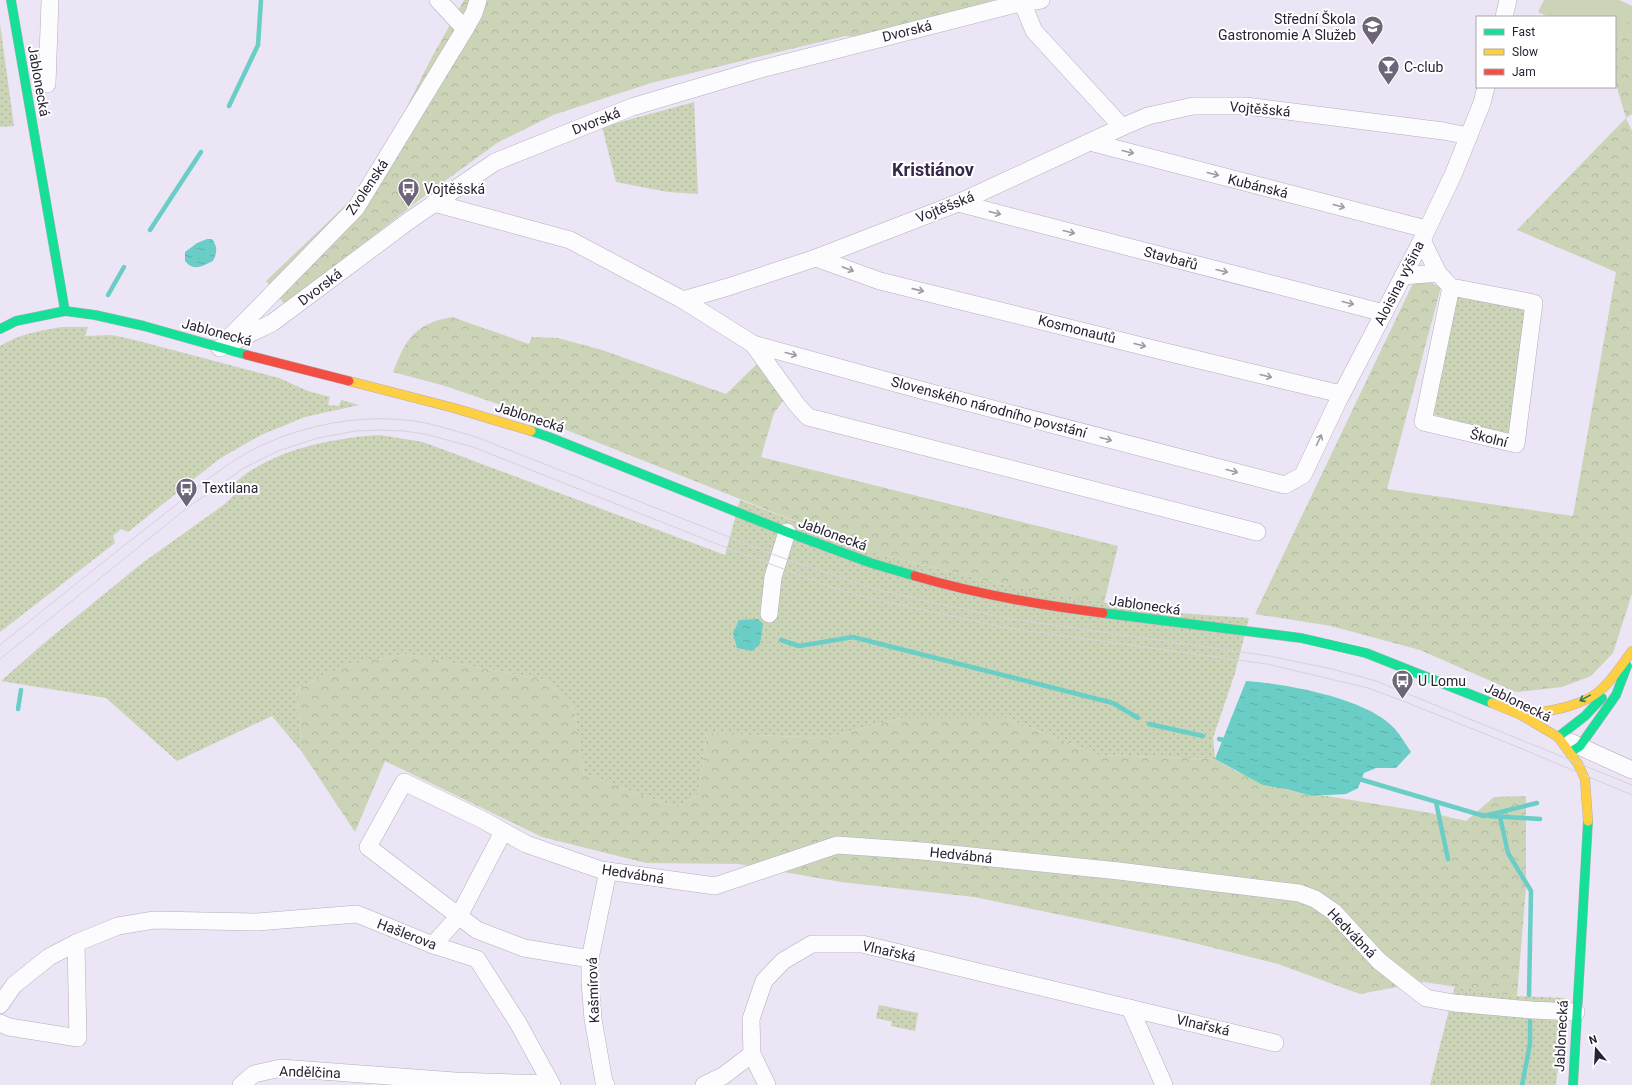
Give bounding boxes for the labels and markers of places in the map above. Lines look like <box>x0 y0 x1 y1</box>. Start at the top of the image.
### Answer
place label: Střední Škola Gastronomie A Služeb <box>1218 10 1356 43</box>
school or university icon: Střední Škola Gastronomie A Služeb <box>1359 14 1385 47</box>
bar icon: C-club <box>1375 54 1401 87</box>
place label: C-club <box>1404 59 1443 75</box>
bus stop icon: Vojtěšská <box>395 176 421 209</box>
place label: Vojtěšská <box>424 181 485 197</box>
bus stop icon: Textilana <box>174 475 200 508</box>
place label: Textilana <box>202 480 258 496</box>
bus stop icon: U Lomu <box>1390 668 1416 701</box>
place label: U Lomu <box>1418 673 1466 689</box>

